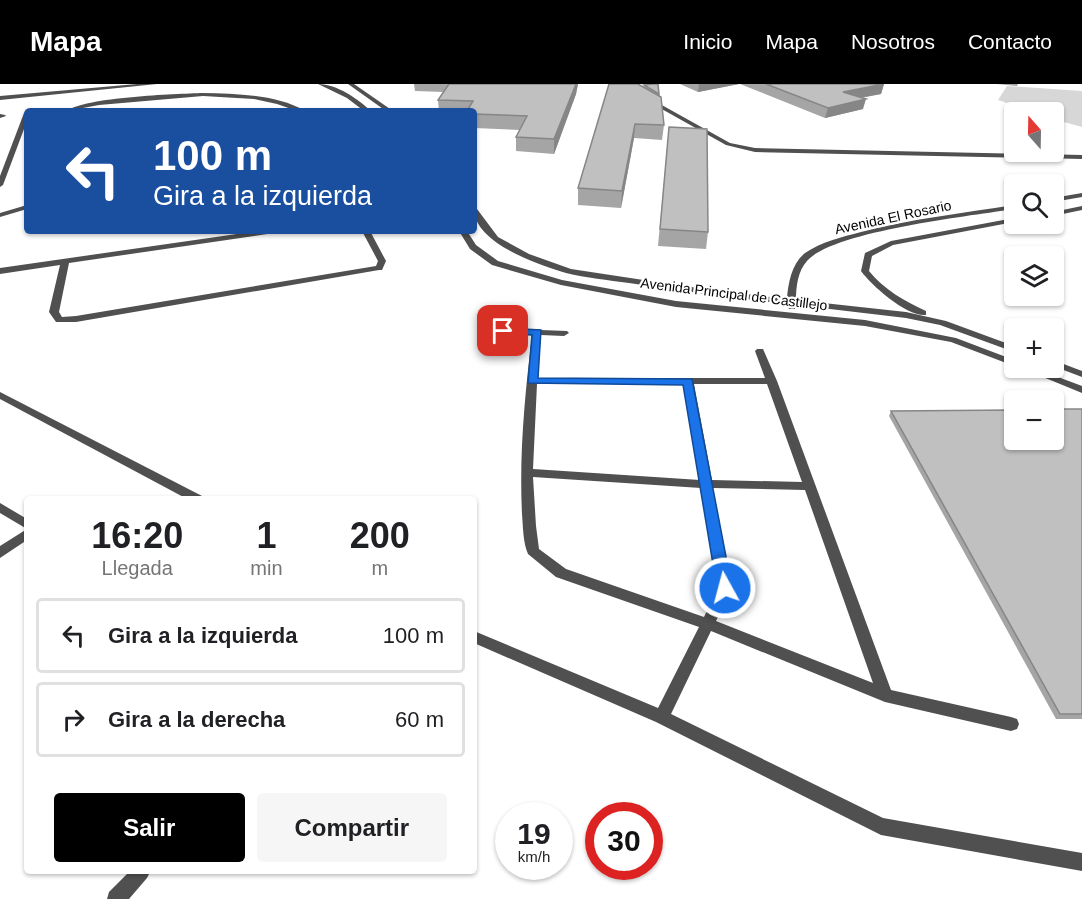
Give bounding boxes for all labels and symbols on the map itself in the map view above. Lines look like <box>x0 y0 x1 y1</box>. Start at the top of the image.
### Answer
north arrow <box>1004 102 1064 162</box>
street label: Avenida El Rosario <box>833 197 953 237</box>
street label: Avenida Principal de Castillejo <box>640 275 829 313</box>
pin <box>477 305 528 356</box>
position arrow <box>693 556 757 620</box>
speed limit sign: 30 <box>585 802 663 880</box>

